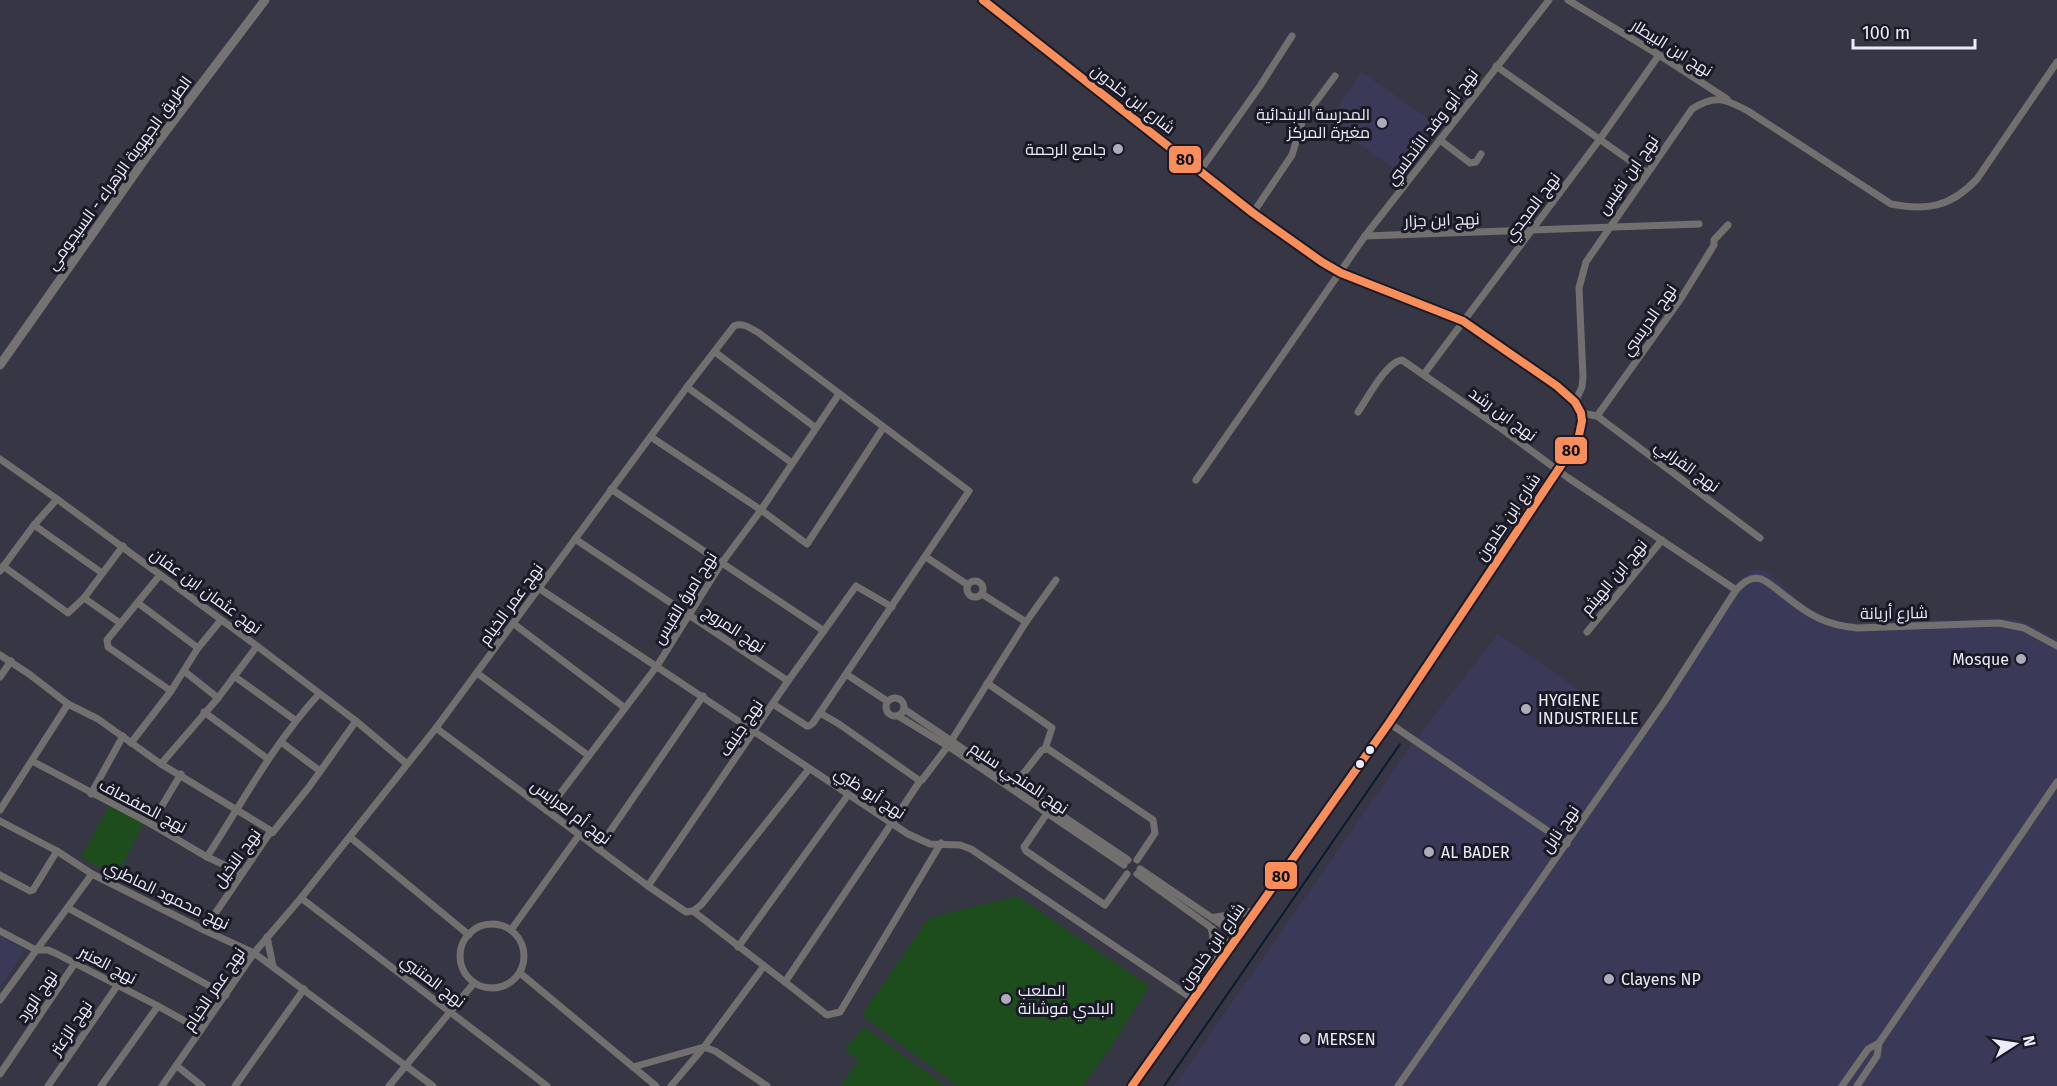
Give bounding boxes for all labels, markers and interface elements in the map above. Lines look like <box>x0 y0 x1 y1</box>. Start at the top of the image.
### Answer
scale bar <box>1853 12 1974 50</box>
street label: نهج ابن البيطار <box>1626 15 1716 82</box>
text: 100 m <box>1862 22 1910 44</box>
street label: شارع ابن خلدون <box>1086 60 1179 139</box>
street label: نهج أبو وفد الأندلسي <box>1382 65 1484 191</box>
street label: الطريق الجهوية الزهراء - السيجومي <box>42 72 199 276</box>
place label: المدرسة الابتدائية مغيرة المركز <box>1256 105 1370 142</box>
marker: المدرسة الابتدائية مغيرة المركز <box>1375 116 1389 130</box>
street label: نهج ابن نفيس <box>1594 132 1664 219</box>
place label: جامع الرحمة <box>1025 140 1106 161</box>
marker: جامع الرحمة <box>1111 142 1125 156</box>
line badge: 80 <box>1168 145 1202 174</box>
text: 80 <box>1176 150 1194 169</box>
street label: نهج المجدي <box>1500 169 1567 248</box>
street label: نهج ابن جزار <box>1403 209 1480 233</box>
street label: نهج الدريسي <box>1618 281 1683 361</box>
street label: نهج ابن رشد <box>1464 383 1541 447</box>
line badge: 80 <box>1554 436 1588 465</box>
street label: نهج الفرابي <box>1648 436 1723 499</box>
text: 80 <box>1562 441 1580 460</box>
street label: شارع ابن خلدون <box>1472 470 1546 565</box>
street label: نهج ابن الهيثم <box>1577 536 1652 620</box>
street label: نهج عثمان ابن عفان <box>146 544 265 639</box>
street label: نهج امرؤ القيس <box>649 548 723 649</box>
street label: نهج عمر الخيام <box>475 559 549 650</box>
street label: نهج المروج <box>698 602 769 658</box>
street label: شارع أريانة <box>1860 603 1928 625</box>
place label: Mosque <box>1952 650 2009 669</box>
marker: Mosque <box>2014 652 2028 666</box>
place label: HYGIENE INDUSTRIELLE <box>1538 691 1639 728</box>
street label: نهج جنيف <box>715 696 769 761</box>
marker: HYGIENE INDUSTRIELLE <box>1519 702 1533 716</box>
street label: نهج المنجي سليم <box>964 738 1072 821</box>
unlabelled marker <box>1364 744 1376 756</box>
unlabelled marker <box>1354 758 1366 770</box>
street label: نهج أبو ظبي <box>829 763 909 826</box>
street label: نهج الصفصاف <box>95 775 190 839</box>
street label: نهج أم لعرايس <box>526 776 615 850</box>
street label: نهج نابل <box>1537 801 1585 858</box>
street label: نهج النخيل <box>209 825 266 892</box>
place label: AL BADER <box>1441 843 1510 862</box>
marker: AL BADER <box>1422 845 1436 859</box>
street label: نهج محمود الماطري <box>100 857 232 937</box>
line badge: 80 <box>1264 861 1298 890</box>
text: 80 <box>1272 867 1290 886</box>
street label: شارع ابن خلدون <box>1175 899 1250 994</box>
street label: نهج العنبر <box>74 942 140 990</box>
street label: نهج عمر الخيام <box>179 944 250 1035</box>
street label: نهج المتنبي <box>395 951 469 1015</box>
street label: نهج الورد <box>13 966 63 1027</box>
place label: Clayens NP <box>1621 970 1701 989</box>
marker: Clayens NP <box>1602 972 1616 986</box>
place label: الملعب البلدي فوشانة <box>1018 981 1114 1022</box>
marker: الملعب البلدي فوشانة <box>999 992 1013 1006</box>
street label: نهج الزعتر <box>45 997 98 1061</box>
north arrow <box>1985 1014 2045 1074</box>
place label: MERSEN <box>1317 1030 1376 1049</box>
marker: MERSEN <box>1298 1032 1312 1046</box>
text: N <box>2019 1034 2040 1048</box>

